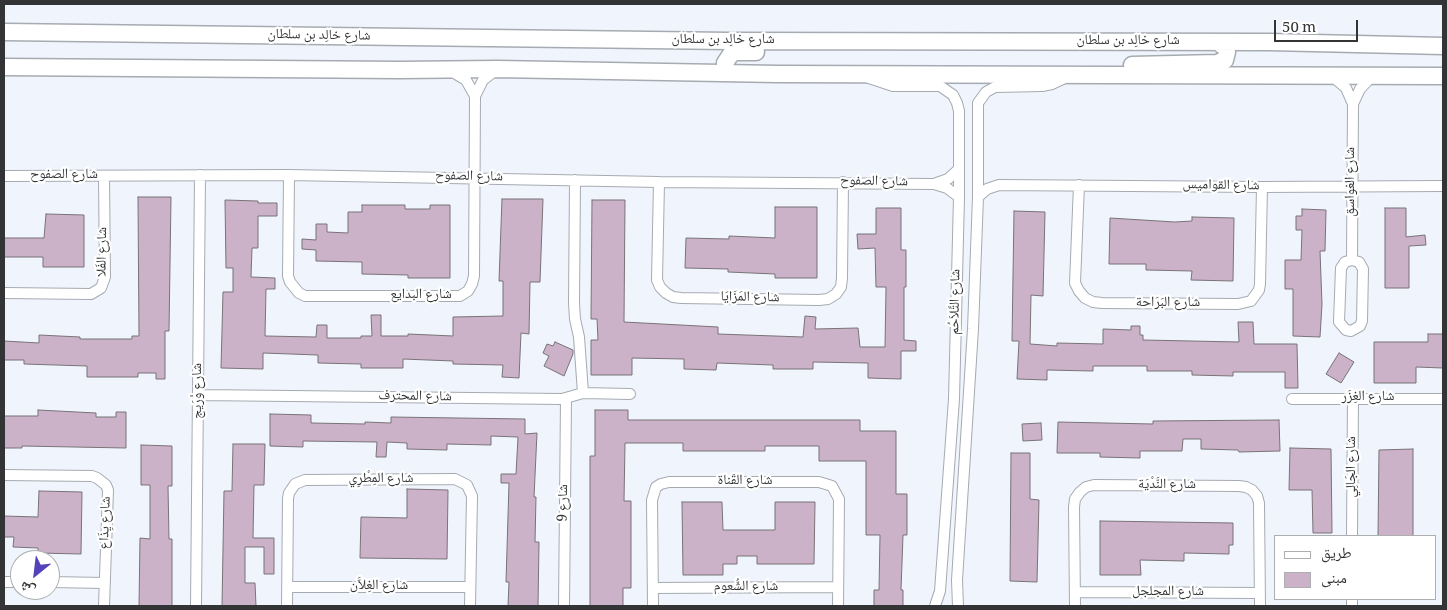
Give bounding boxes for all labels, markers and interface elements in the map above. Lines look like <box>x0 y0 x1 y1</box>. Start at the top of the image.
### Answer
scale bar <box>1277 10 1361 42</box>
text: 50 m <box>1282 16 1316 42</box>
street label: شارع خالِد بن سلطان <box>267 28 371 46</box>
street label: شارع خالِد بن سلطان <box>671 33 775 49</box>
street label: شارع خالِد بن سلطان <box>1076 34 1180 50</box>
street label: شارع الغواسق <box>1344 147 1360 217</box>
street label: شارع الصفوح <box>30 168 98 184</box>
street label: شارع الصفوح <box>435 169 503 187</box>
street label: شارع الصفوح <box>840 174 908 192</box>
street label: شارع القواميس <box>1182 178 1260 196</box>
street label: شارع الفَلا <box>95 227 113 277</box>
street label: شارع التَّلاَحُم <box>948 269 966 335</box>
street label: شارع البدايع <box>390 288 452 304</box>
street label: شارع المَزَايَا <box>720 290 780 308</box>
street label: شارع البَرَاحة <box>1136 296 1200 312</box>
street label: شارع وْرَيج <box>191 363 207 419</box>
street label: شارع المحترف <box>378 389 452 407</box>
street label: شارع الغِزَر <box>1342 390 1394 406</box>
street label: شارع الجَالِي <box>1345 436 1361 498</box>
street label: شارع المِطْرِي <box>349 472 413 488</box>
street label: شارع القَناة <box>718 474 772 490</box>
street label: شارع النَّدْيَة <box>1138 478 1196 494</box>
street label: شارع 9 <box>556 484 574 522</box>
street label: شارع يِذَاع <box>98 496 116 550</box>
legend <box>1274 535 1437 600</box>
text: طريق <box>1321 542 1352 568</box>
north arrow <box>10 550 60 600</box>
text: مبنى <box>1321 567 1347 593</box>
text: ش <box>16 573 41 601</box>
street label: شارع الغِلاَّن <box>350 579 408 595</box>
street label: شارع الشُّعوم <box>714 580 778 596</box>
street label: شارع المجلجل <box>1132 585 1204 601</box>

